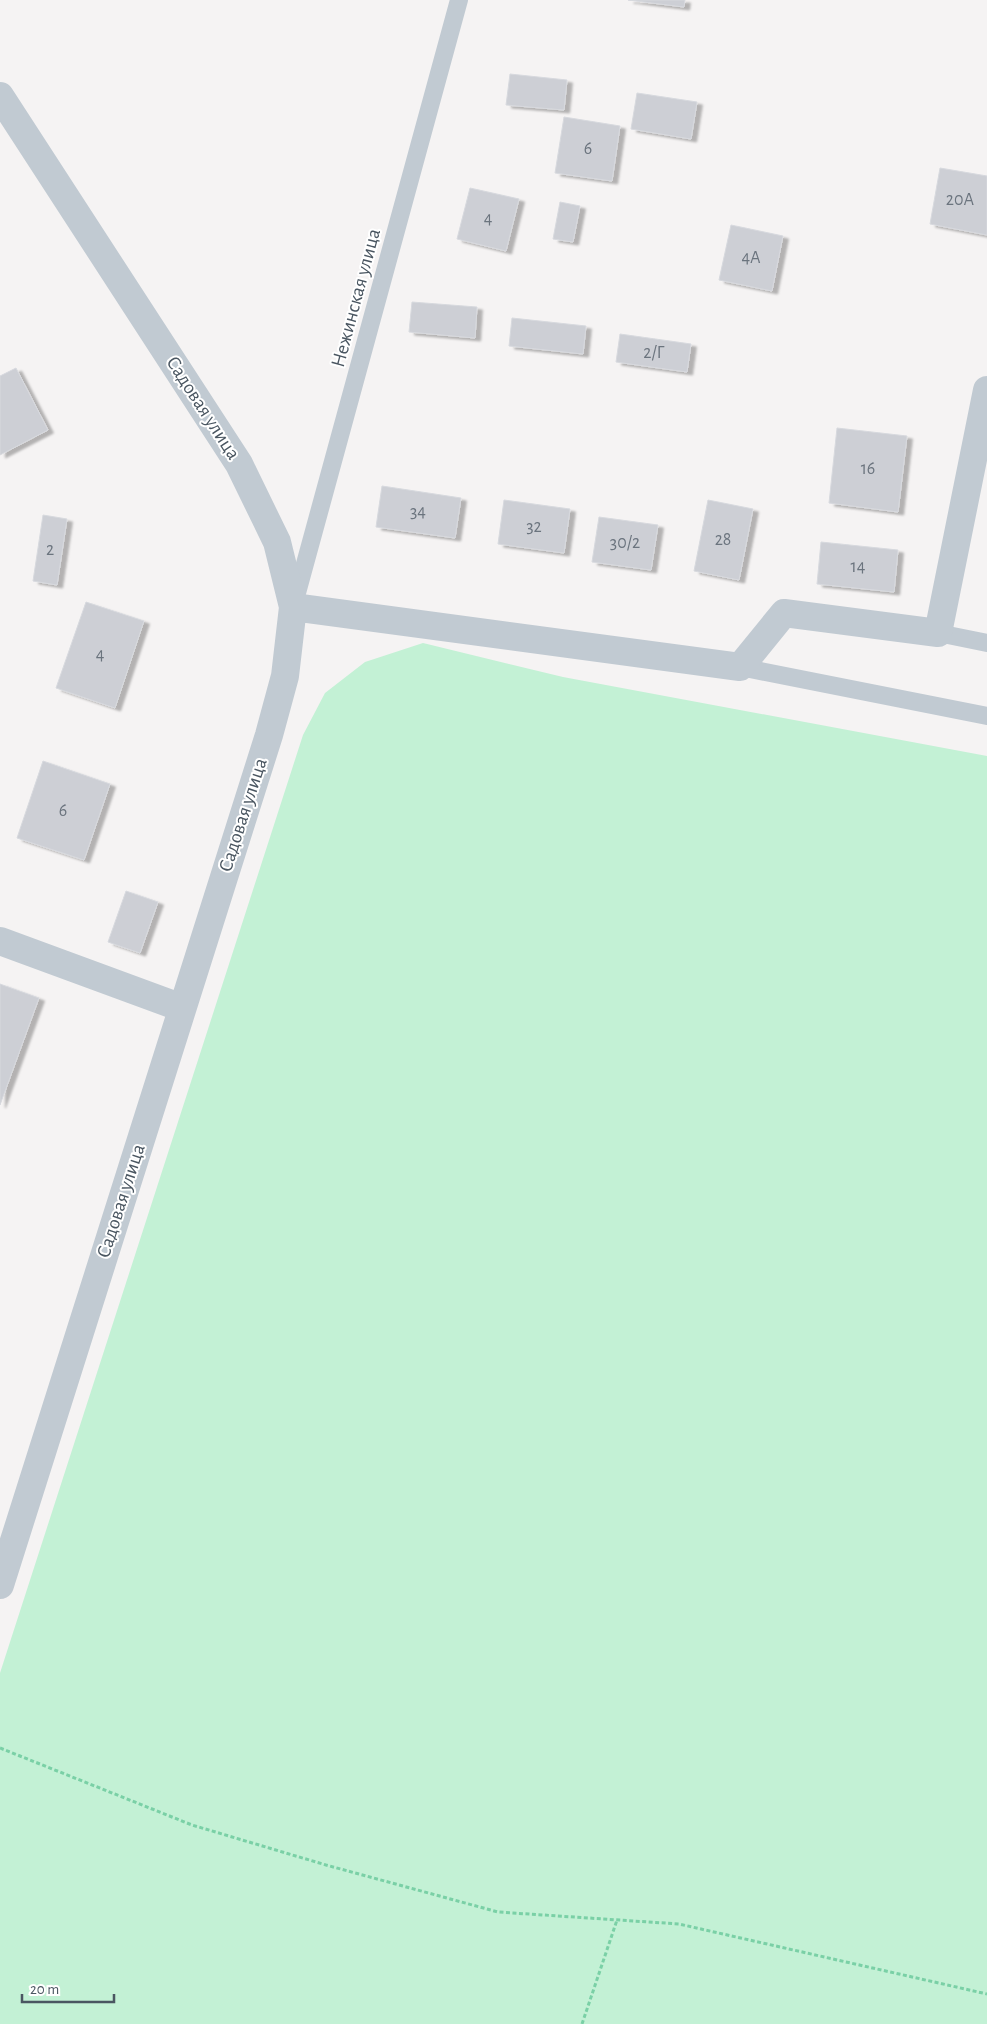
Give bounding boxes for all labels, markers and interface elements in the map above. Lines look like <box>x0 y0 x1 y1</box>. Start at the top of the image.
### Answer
house number: 6 <box>584 140 592 158</box>
house number: 20А <box>946 191 975 209</box>
house number: 4 <box>484 210 493 228</box>
street label: Нежинская улица <box>328 226 384 370</box>
house number: 4А <box>741 249 761 267</box>
house number: 2/Г <box>643 344 665 362</box>
street label: Садовая улица <box>162 353 244 463</box>
house number: 16 <box>861 460 875 478</box>
house number: 34 <box>410 503 426 521</box>
house number: 32 <box>526 518 542 536</box>
house number: 28 <box>715 531 731 549</box>
house number: 30/2 <box>610 534 640 552</box>
house number: 2 <box>46 541 54 559</box>
house number: 14 <box>851 558 866 576</box>
house number: 4 <box>96 646 105 664</box>
street label: Садовая улица <box>215 756 271 874</box>
house number: 6 <box>59 802 67 820</box>
street label: Садовая улица <box>93 1142 149 1260</box>
scale bar <box>22 1972 115 2004</box>
text: 20 m <box>30 1982 59 1997</box>

